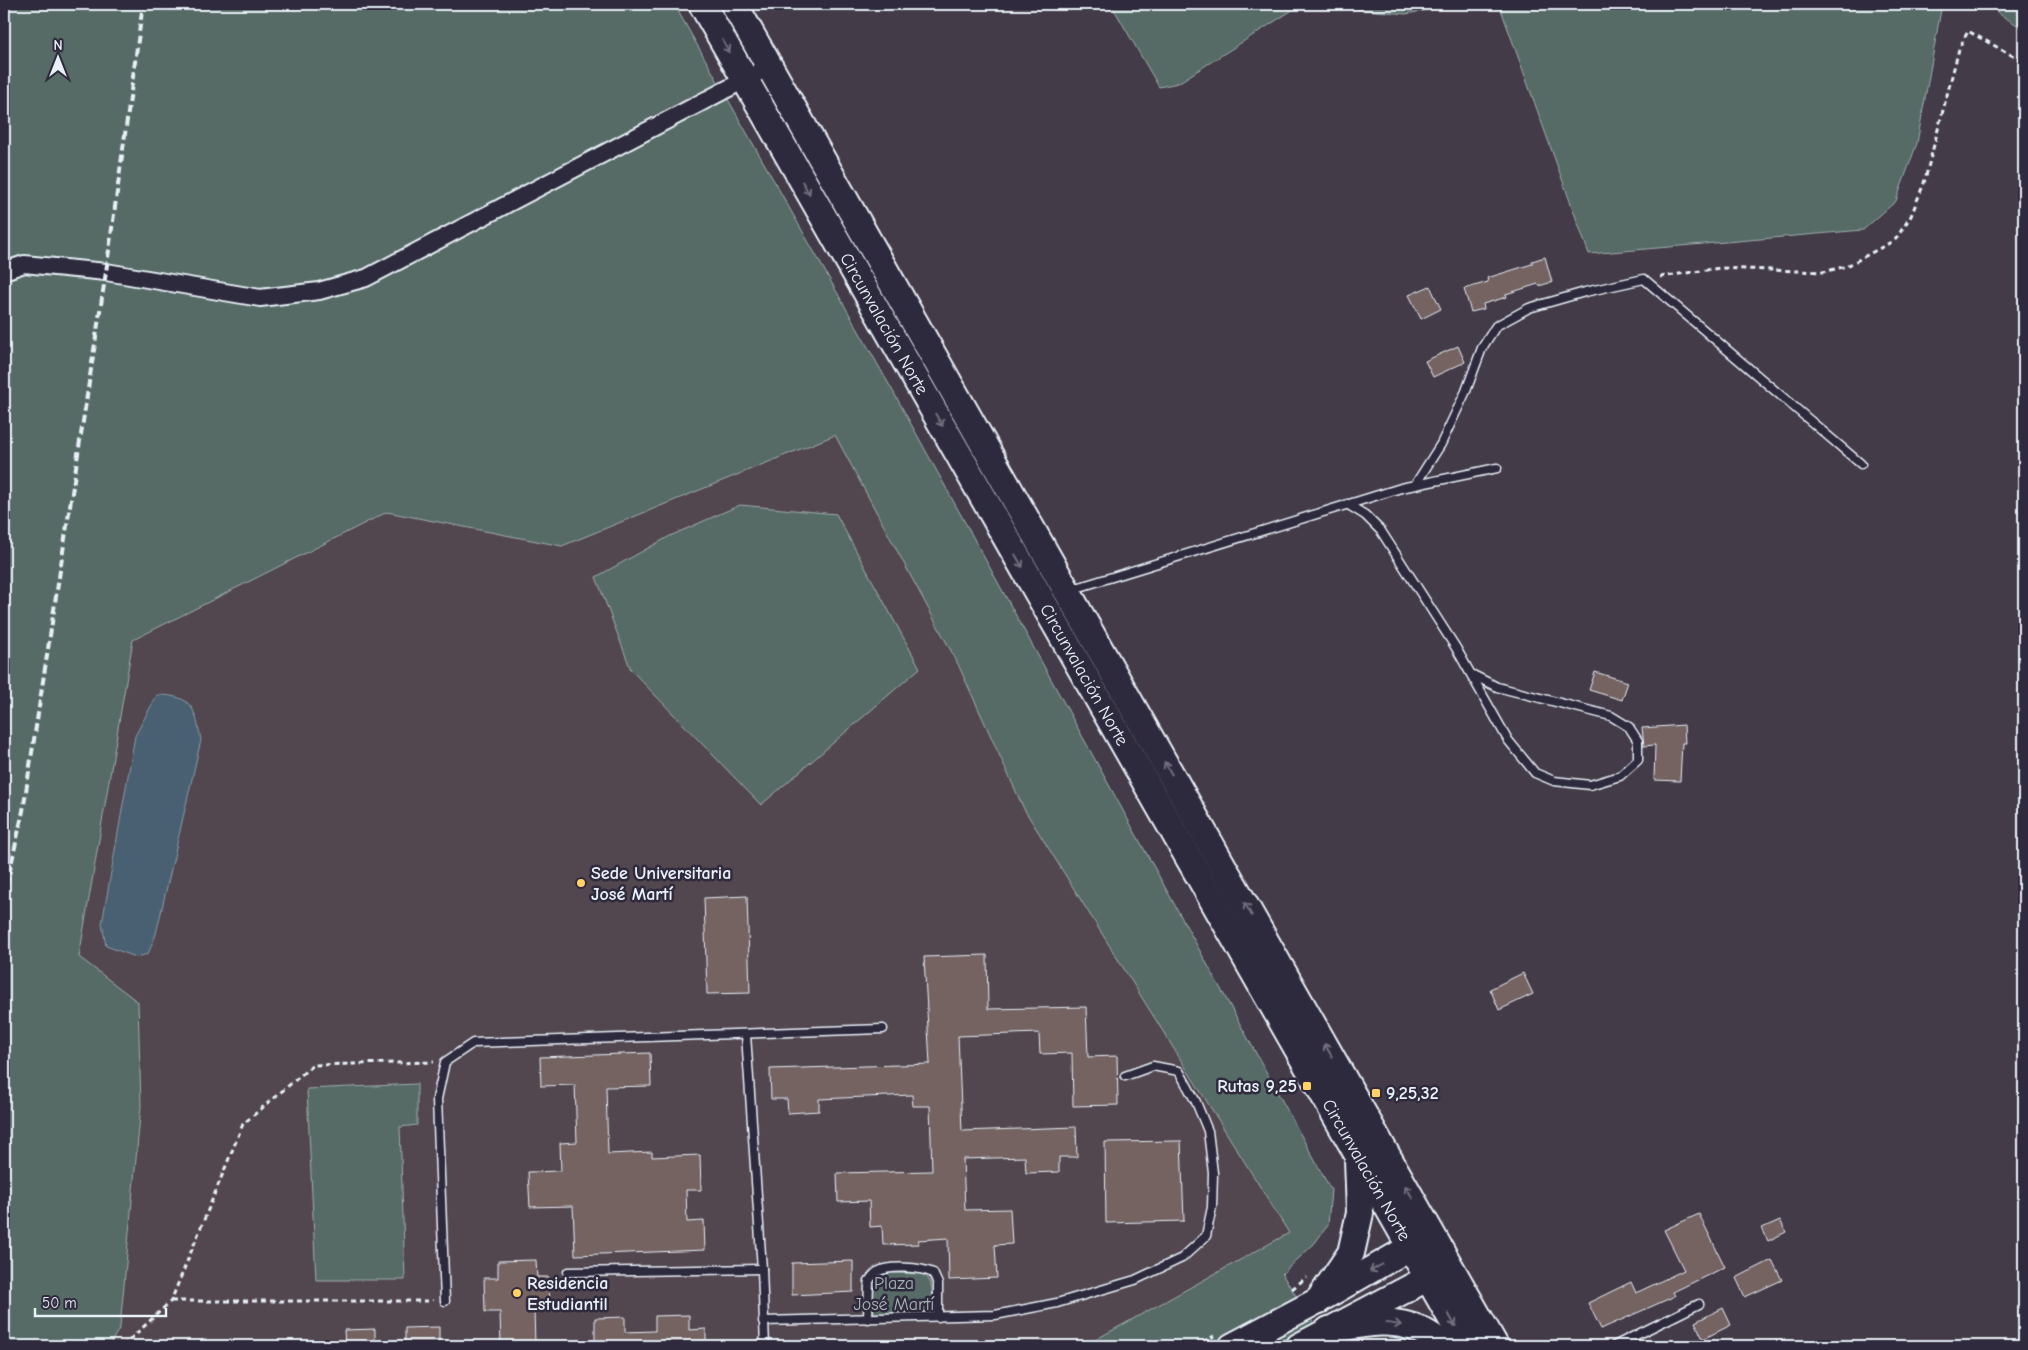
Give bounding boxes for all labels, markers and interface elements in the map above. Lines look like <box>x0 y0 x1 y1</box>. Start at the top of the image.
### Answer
north arrow <box>32 32 82 82</box>
text: N <box>53 37 63 54</box>
one-way arrow <box>721 39 731 54</box>
one-way arrow <box>801 180 811 195</box>
street label: Circunvalación Norte <box>836 249 933 398</box>
one-way arrow <box>934 412 944 427</box>
one-way arrow <box>1015 554 1025 568</box>
street label: Circunvalación Norte <box>1036 600 1133 749</box>
one-way arrow <box>1163 761 1173 775</box>
place label: Sede Universitaria José Martí <box>591 863 731 905</box>
marker: Sede Universitaria José Martí <box>575 877 587 889</box>
one-way arrow <box>1243 902 1253 917</box>
one-way arrow <box>1323 1044 1333 1058</box>
place label: Rutas 9,25 <box>1217 1076 1297 1097</box>
marker: Rutas 9,25 <box>1301 1080 1313 1092</box>
place label: 9,25,32 <box>1386 1083 1439 1104</box>
marker: 9,25,32 <box>1370 1087 1382 1099</box>
street label: Circunvalación Norte <box>1318 1095 1415 1245</box>
one-way arrow <box>1403 1185 1413 1199</box>
one-way arrow <box>1369 1263 1383 1273</box>
place label: Residencia Estudiantil <box>527 1273 608 1315</box>
park label: Plaza José Martí <box>854 1273 935 1315</box>
scale bar <box>35 1285 166 1317</box>
marker: Residencia Estudiantil <box>511 1287 523 1299</box>
text: 50 m <box>42 1294 77 1312</box>
one-way arrow <box>1448 1313 1458 1327</box>
one-way arrow <box>1386 1319 1402 1329</box>

